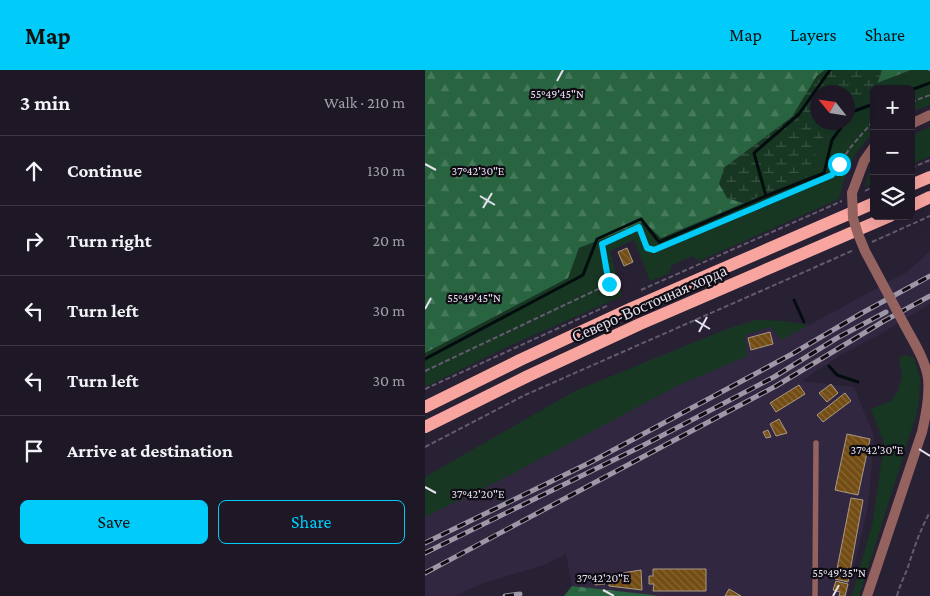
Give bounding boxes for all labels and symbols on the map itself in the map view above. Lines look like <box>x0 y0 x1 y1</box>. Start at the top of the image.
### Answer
north arrow <box>810 85 855 130</box>
text: 55°49'45"N <box>530 87 584 101</box>
route start <box>828 153 851 176</box>
text: 37°42'30"E <box>452 164 505 178</box>
street label: Северо-Восточная хорда <box>569 262 730 346</box>
route end <box>598 273 621 296</box>
text: 55°49'45"N <box>447 291 501 305</box>
text: 37°42'30"E <box>851 443 904 457</box>
text: 37°42'20"E <box>451 487 505 501</box>
text: 55°49'35"N <box>812 566 866 580</box>
text: 37°42'20"E <box>576 571 630 585</box>

